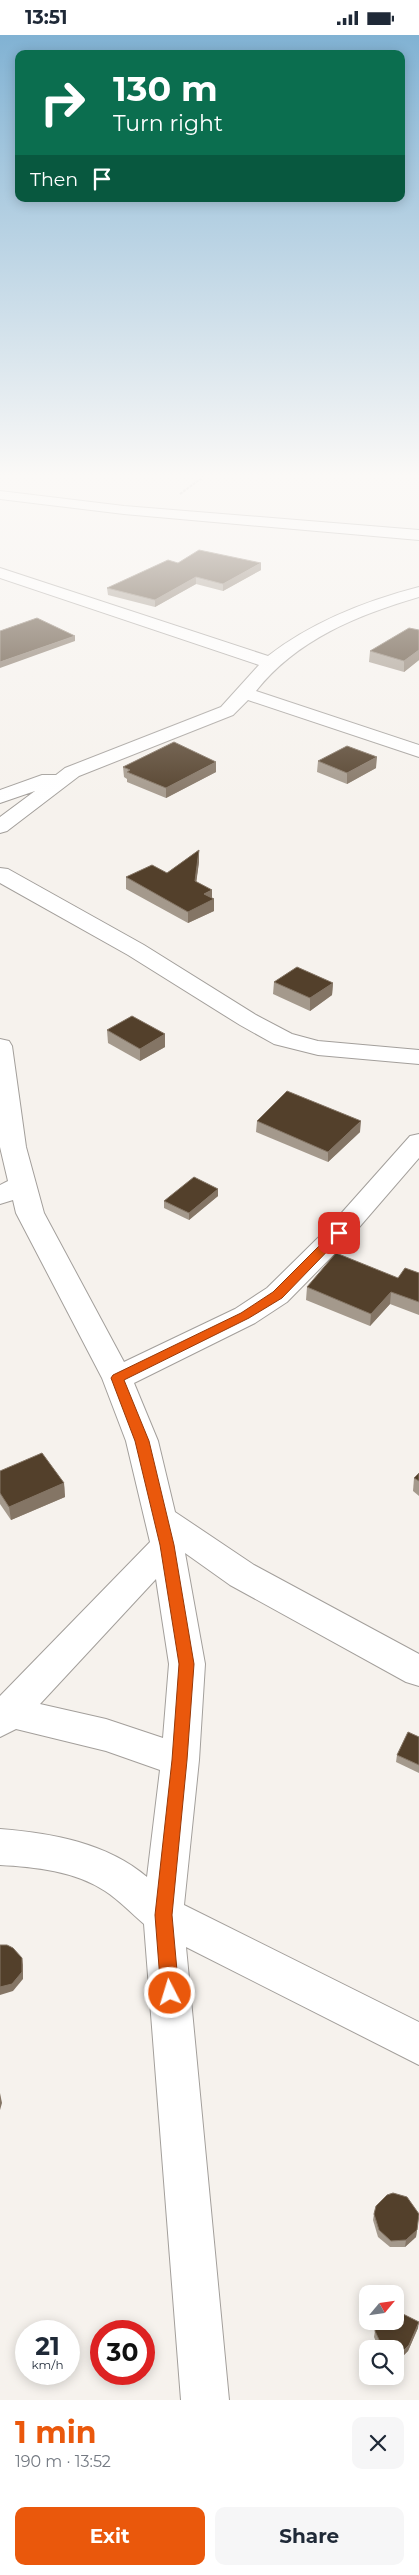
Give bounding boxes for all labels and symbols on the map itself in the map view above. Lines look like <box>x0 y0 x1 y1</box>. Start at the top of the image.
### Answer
pin <box>318 1212 360 1254</box>
position arrow <box>143 1966 195 2018</box>
north arrow <box>359 2285 404 2330</box>
speed limit sign: 30 <box>90 2320 155 2385</box>

